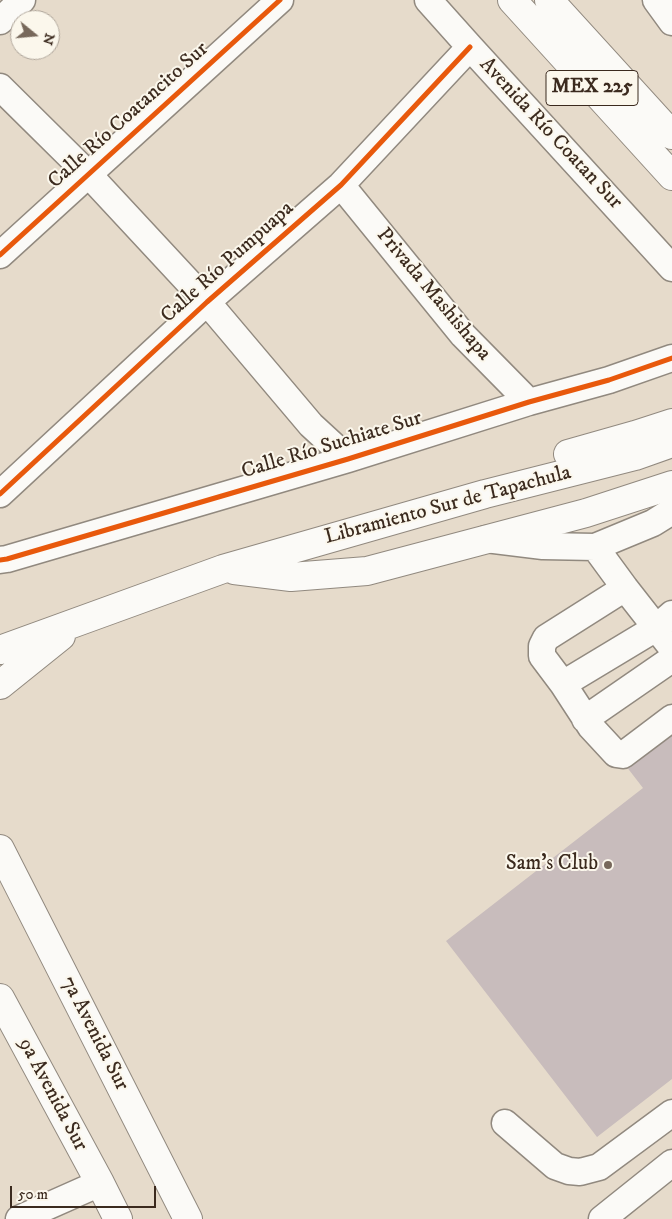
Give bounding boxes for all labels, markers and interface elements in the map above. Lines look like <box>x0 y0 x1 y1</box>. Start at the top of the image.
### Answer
north arrow <box>10 10 60 60</box>
text: N <box>38 31 59 47</box>
street label: Calle Río Coatancito Sur <box>44 37 214 195</box>
street label: Avenida Río Coatan Sur <box>473 53 627 215</box>
road number: MEX 225 <box>546 70 638 106</box>
street label: Calle Río Pumpuapa <box>156 197 300 329</box>
street label: Privada Mashishapa <box>370 224 496 366</box>
street label: Calle Río Suchiate Sur <box>239 407 425 485</box>
street label: Libramiento Sur de Tapachula <box>322 461 574 551</box>
place label: Sam's Club <box>506 852 598 878</box>
marker: Sam's Club <box>602 859 614 871</box>
street label: 7a Avenida Sur <box>54 973 134 1095</box>
street label: 9a Avenida Sur <box>12 1034 92 1156</box>
scale bar <box>12 1176 159 1208</box>
text: 50 m <box>18 1185 48 1204</box>

